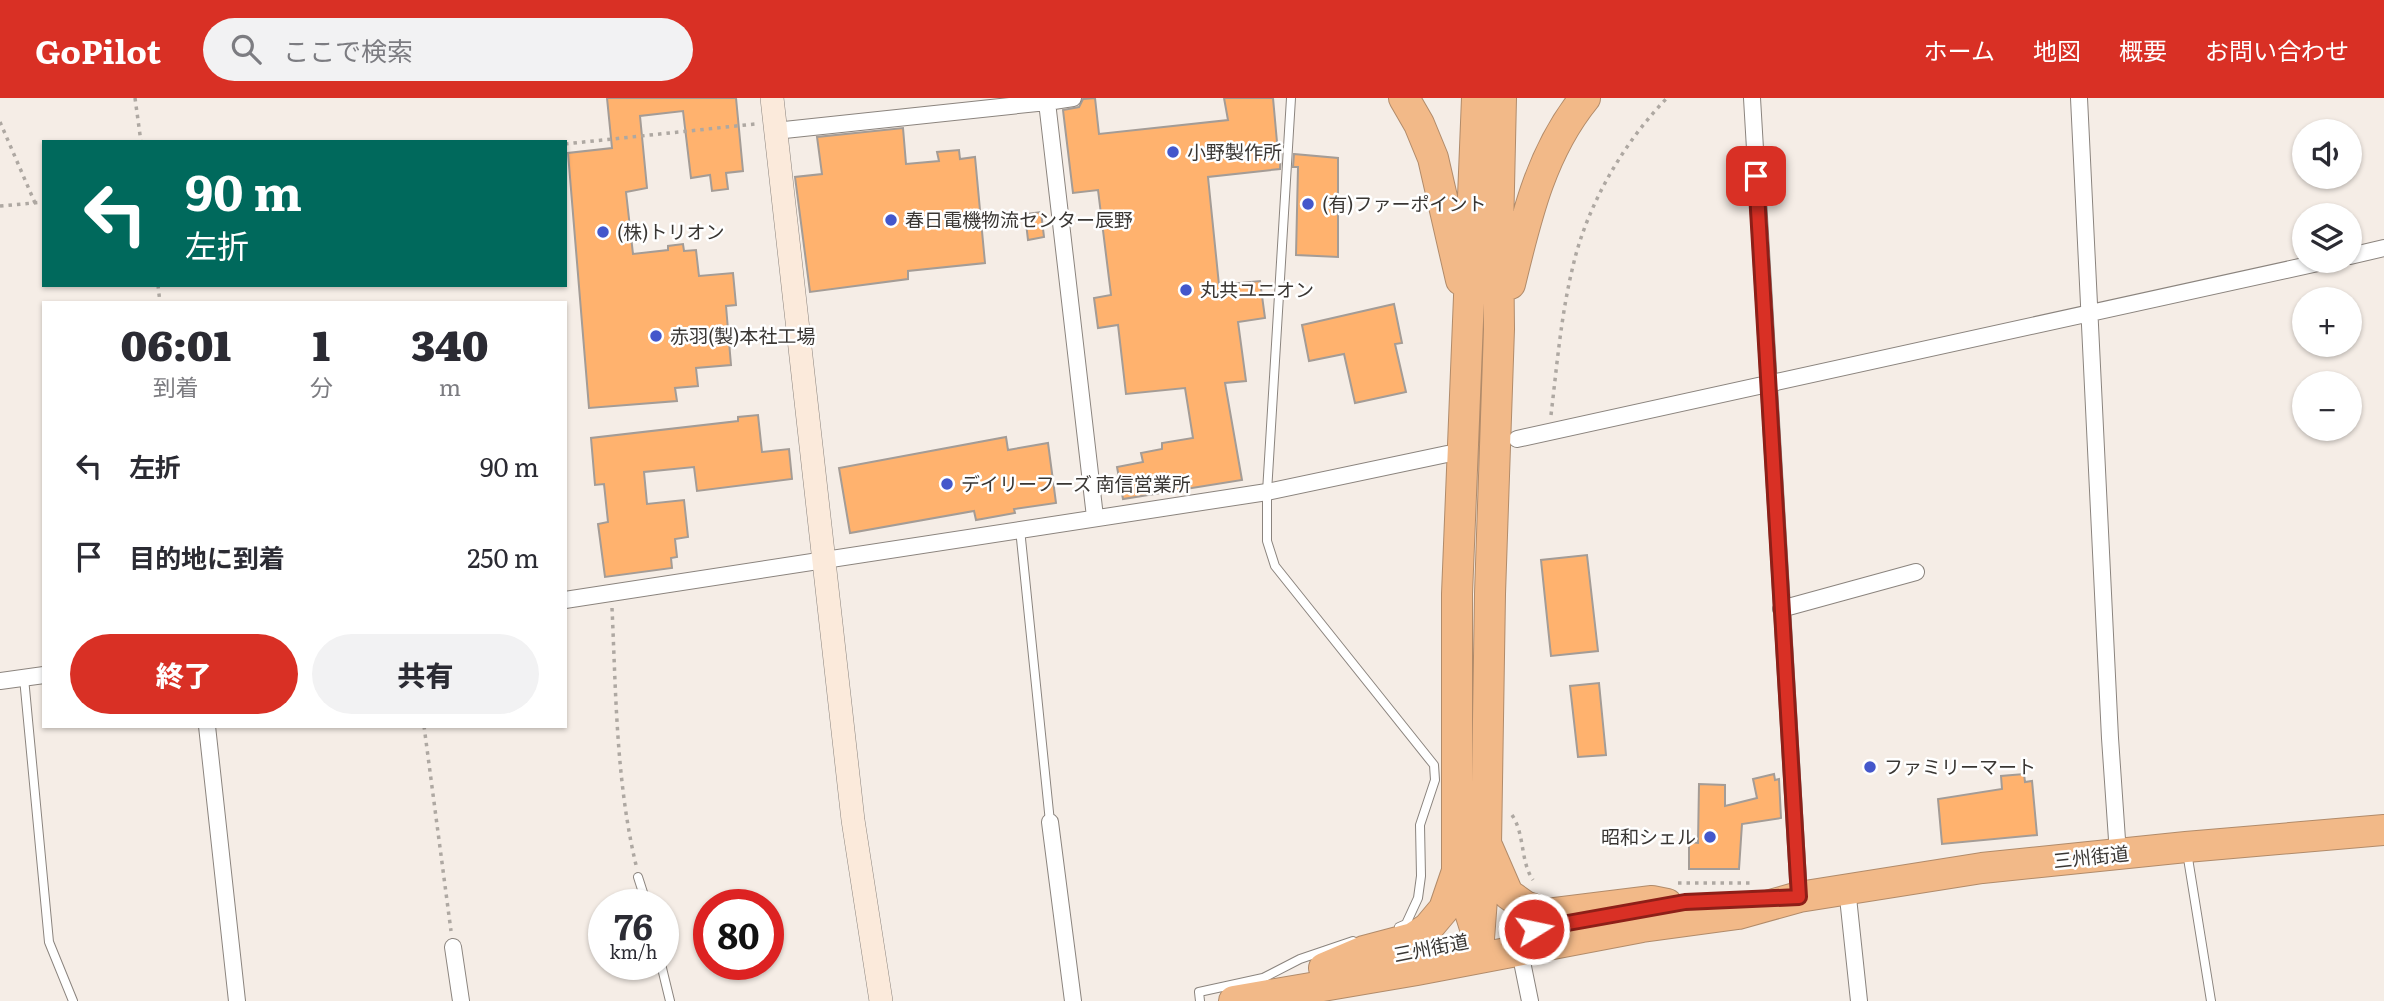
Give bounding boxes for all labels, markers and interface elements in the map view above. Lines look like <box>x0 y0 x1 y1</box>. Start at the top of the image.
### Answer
search box <box>203 18 693 81</box>
text: GoPilot <box>35 25 161 74</box>
icon: search <box>227 30 265 68</box>
text: ここで検索 <box>283 30 413 69</box>
text: ホーム <box>1924 32 1995 67</box>
text: 地図 <box>2033 32 2081 67</box>
text: 概要 <box>2119 32 2167 67</box>
text: お問い合わせ <box>2205 32 2349 67</box>
map controls <box>2292 119 2362 441</box>
button: sound <box>2292 119 2362 189</box>
place label: 小野製作所 <box>1187 137 1282 165</box>
marker: 小野製作所 <box>1165 144 1181 160</box>
pin <box>1726 146 1786 206</box>
text: 90 m <box>185 153 302 226</box>
icon: arrive <box>1737 157 1775 195</box>
icon: left <box>70 168 161 259</box>
place label: (有)ファーポイント <box>1322 189 1487 217</box>
marker: (有)ファーポイント <box>1300 196 1316 212</box>
button: layers <box>2292 203 2362 273</box>
place label: 春日電機物流センター辰野 <box>905 205 1133 233</box>
marker: 春日電機物流センター辰野 <box>883 212 899 228</box>
place label: (株)トリオン <box>617 217 725 245</box>
text: 左折 <box>185 220 249 268</box>
marker: (株)トリオン <box>595 224 611 240</box>
place label: 丸共ユニオン <box>1200 275 1314 303</box>
marker: 丸共ユニオン <box>1178 282 1194 298</box>
button: + <box>2292 287 2362 357</box>
text: 06:01 <box>121 312 231 374</box>
text: 1 <box>312 312 330 374</box>
text: 340 <box>411 312 488 374</box>
place label: 赤羽(製)本社工場 <box>670 321 816 349</box>
marker: 赤羽(製)本社工場 <box>648 328 664 344</box>
text: 到着 <box>153 369 199 403</box>
text: 分 <box>310 369 333 403</box>
text: m <box>439 369 461 403</box>
button: − <box>2292 371 2362 441</box>
text: 左折 <box>129 446 181 485</box>
text: 90 m <box>480 446 539 485</box>
icon: left <box>70 447 108 485</box>
place label: デイリーフーズ 南信営業所 <box>961 469 1191 497</box>
marker: デイリーフーズ 南信営業所 <box>939 476 955 492</box>
text: 目的地に到着 <box>129 537 285 576</box>
text: 250 m <box>467 537 539 576</box>
icon: arrive <box>70 538 108 576</box>
button: 終了 <box>70 634 298 714</box>
button: 共有 <box>312 634 539 714</box>
place label: ファミリーマート <box>1884 752 2036 780</box>
marker: ファミリーマート <box>1862 759 1878 775</box>
place label: 昭和シェル <box>1601 822 1696 850</box>
marker: 昭和シェル <box>1702 829 1718 845</box>
street label: 三州街道 <box>2052 838 2130 874</box>
speed limit sign: 80 <box>693 889 784 980</box>
position arrow <box>1497 892 1571 966</box>
text: 76 <box>614 899 653 951</box>
street label: 三州街道 <box>1391 926 1471 968</box>
text: km/h <box>610 938 657 965</box>

